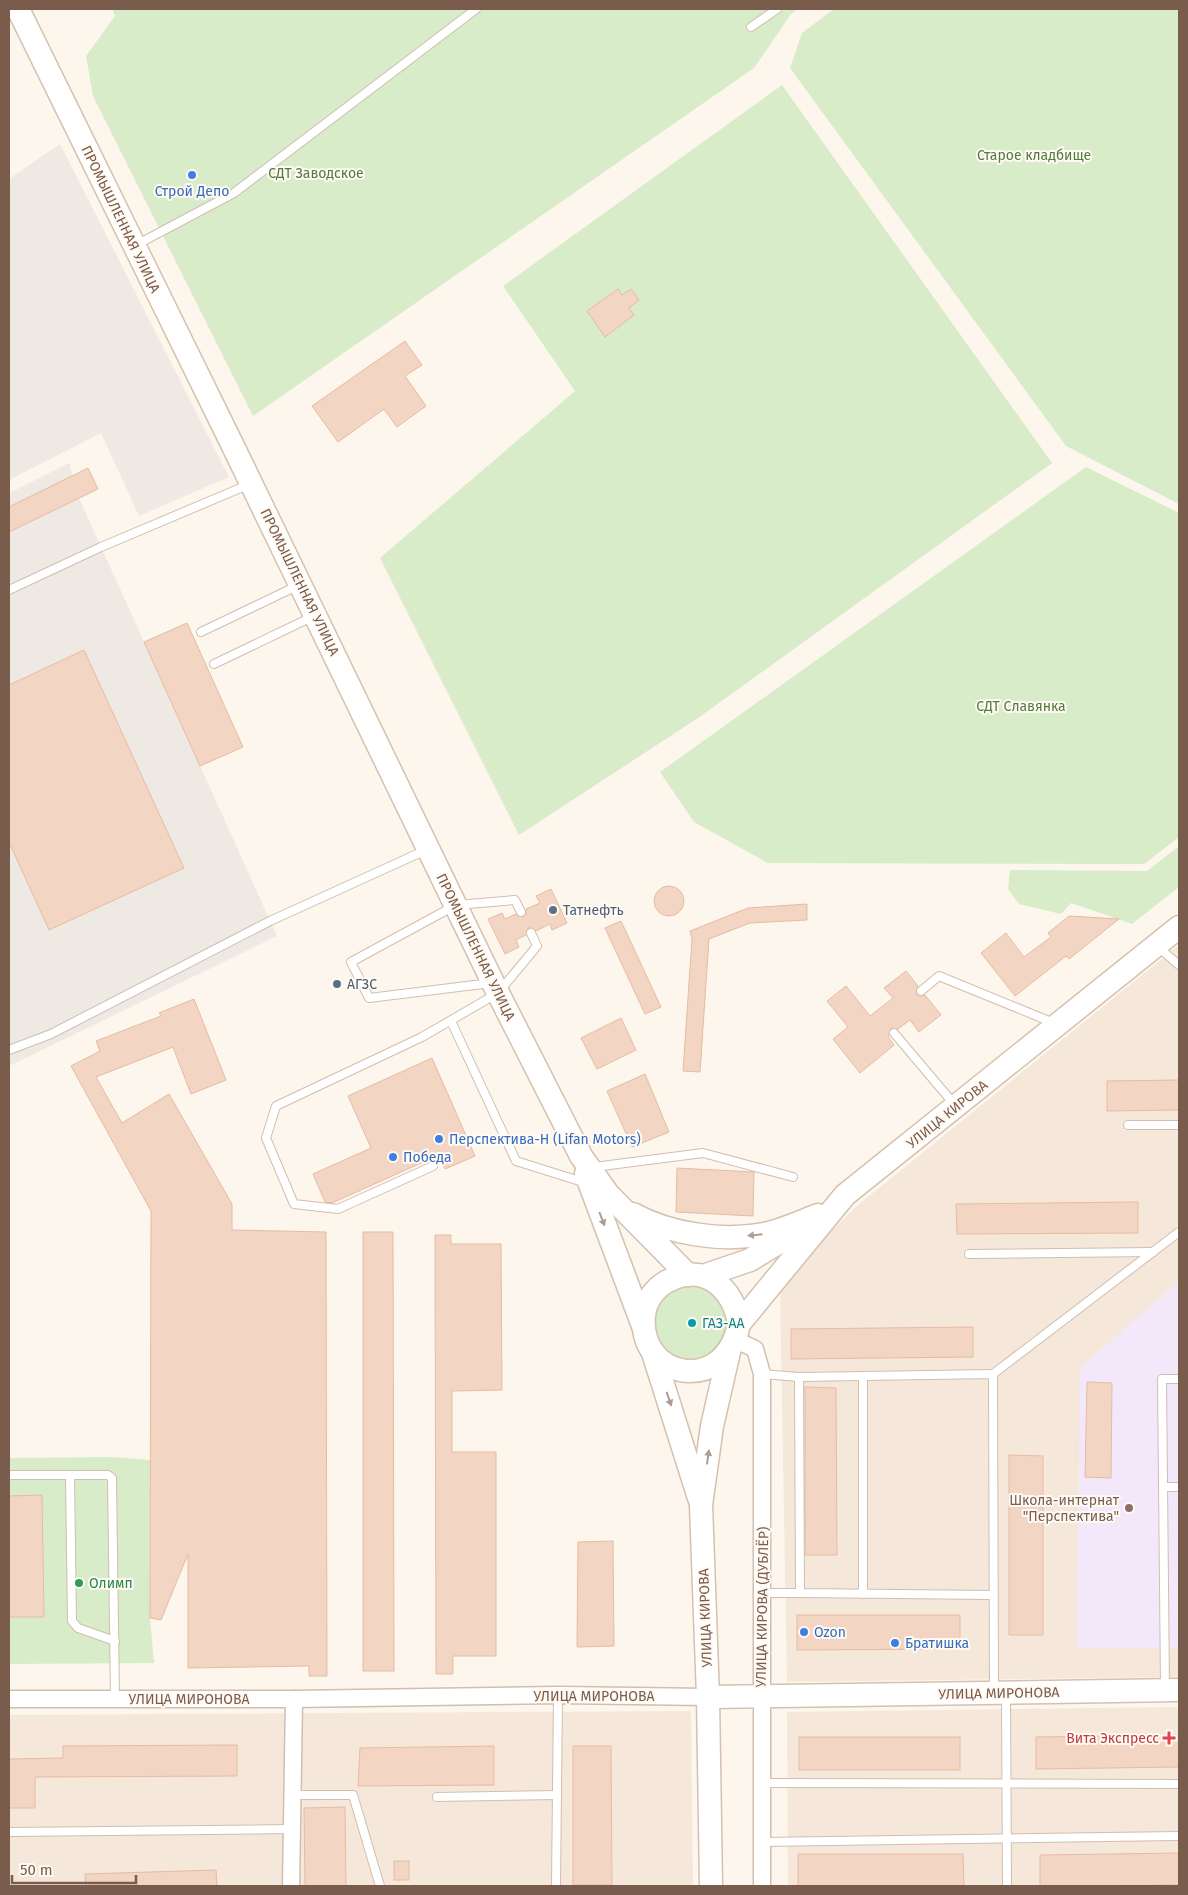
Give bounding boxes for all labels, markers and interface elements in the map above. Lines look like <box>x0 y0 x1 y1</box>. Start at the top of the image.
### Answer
street label: ПРОМЫШЛЕННАЯ УЛИЦА <box>77 143 164 296</box>
park label: Старое кладбище <box>977 147 1091 164</box>
park label: СДТ Заводское <box>268 165 364 182</box>
marker: Строй Депо <box>186 169 198 181</box>
place label: Строй Депо <box>155 183 229 200</box>
street label: ПРОМЫШЛЕННАЯ УЛИЦА <box>256 506 343 659</box>
park label: СДТ Славянка <box>976 698 1066 715</box>
street label: ПРОМЫШЛЕННАЯ УЛИЦА <box>432 871 519 1024</box>
place label: Татнефть <box>563 902 624 919</box>
marker: Татнефть <box>547 904 559 916</box>
place label: АГЗС <box>347 976 377 993</box>
marker: АГЗС <box>331 978 343 990</box>
street label: УЛИЦА КИРОВА <box>903 1077 991 1152</box>
place label: Перспектива-Н (Lifan Motors) <box>449 1131 641 1148</box>
marker: Перспектива-Н (Lifan Motors) <box>433 1133 445 1145</box>
place label: Победа <box>403 1149 452 1166</box>
marker: Победа <box>387 1151 399 1163</box>
one-way arrow <box>598 1212 606 1227</box>
one-way arrow <box>747 1231 763 1239</box>
place label: ГАЗ-АА <box>702 1315 745 1332</box>
marker: ГАЗ-АА <box>686 1317 698 1329</box>
one-way arrow <box>666 1392 673 1407</box>
one-way arrow <box>704 1449 712 1465</box>
place label: Школа-интернат "Перспектива" <box>1009 1492 1120 1525</box>
marker: Школа-интернат "Перспектива" <box>1123 1502 1135 1514</box>
street label: УЛИЦА КИРОВА (ДУБЛЁР) <box>753 1526 772 1688</box>
street label: УЛИЦА КИРОВА <box>695 1568 716 1668</box>
place label: Олимп <box>89 1575 133 1592</box>
marker: Олимп <box>73 1577 85 1589</box>
place label: Ozon <box>814 1624 846 1641</box>
marker: Ozon <box>798 1626 810 1638</box>
place label: Братишка <box>905 1635 969 1652</box>
marker: Братишка <box>889 1637 901 1649</box>
street label: УЛИЦА МИРОНОВА <box>938 1684 1060 1703</box>
street label: УЛИЦА МИРОНОВА <box>533 1688 655 1705</box>
street label: УЛИЦА МИРОНОВА <box>128 1691 250 1708</box>
place label: Вита Экспресс <box>1066 1730 1159 1747</box>
marker: Вита Экспресс <box>1163 1732 1175 1744</box>
scale bar <box>12 1852 136 1884</box>
text: 50 m <box>20 1861 53 1879</box>

